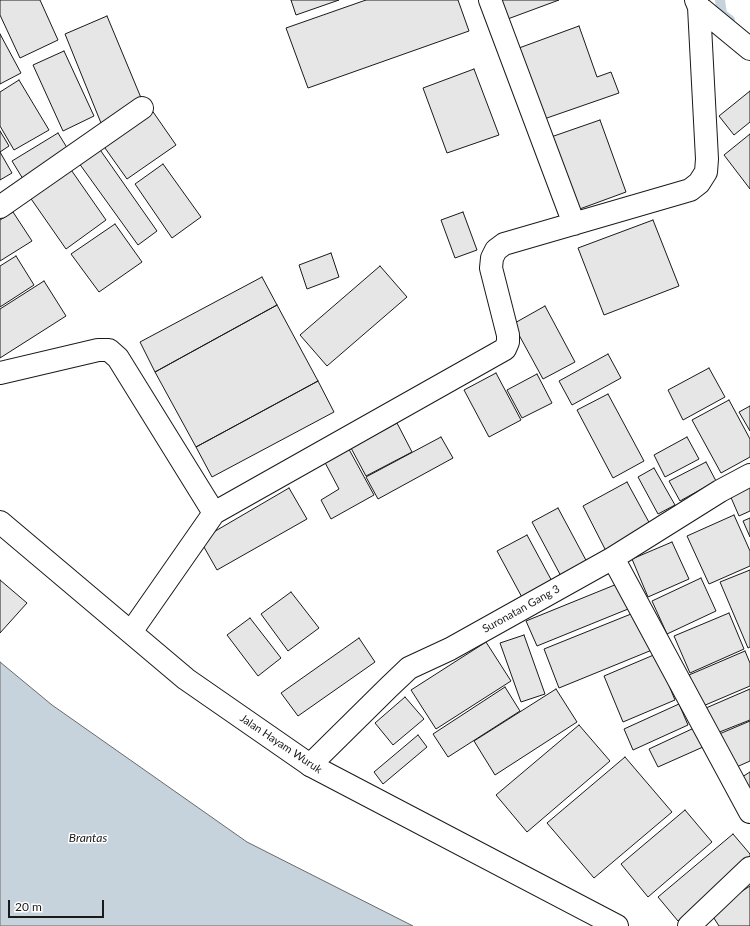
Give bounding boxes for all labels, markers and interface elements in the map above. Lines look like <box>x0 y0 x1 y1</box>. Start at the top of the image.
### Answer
street label: Suronatan Gang 3 <box>480 582 562 636</box>
street label: Jalan Hayam Wuruk <box>237 712 325 776</box>
water label: Brantas <box>69 831 107 845</box>
scale bar <box>10 892 106 918</box>
text: 20 m <box>15 899 42 914</box>

